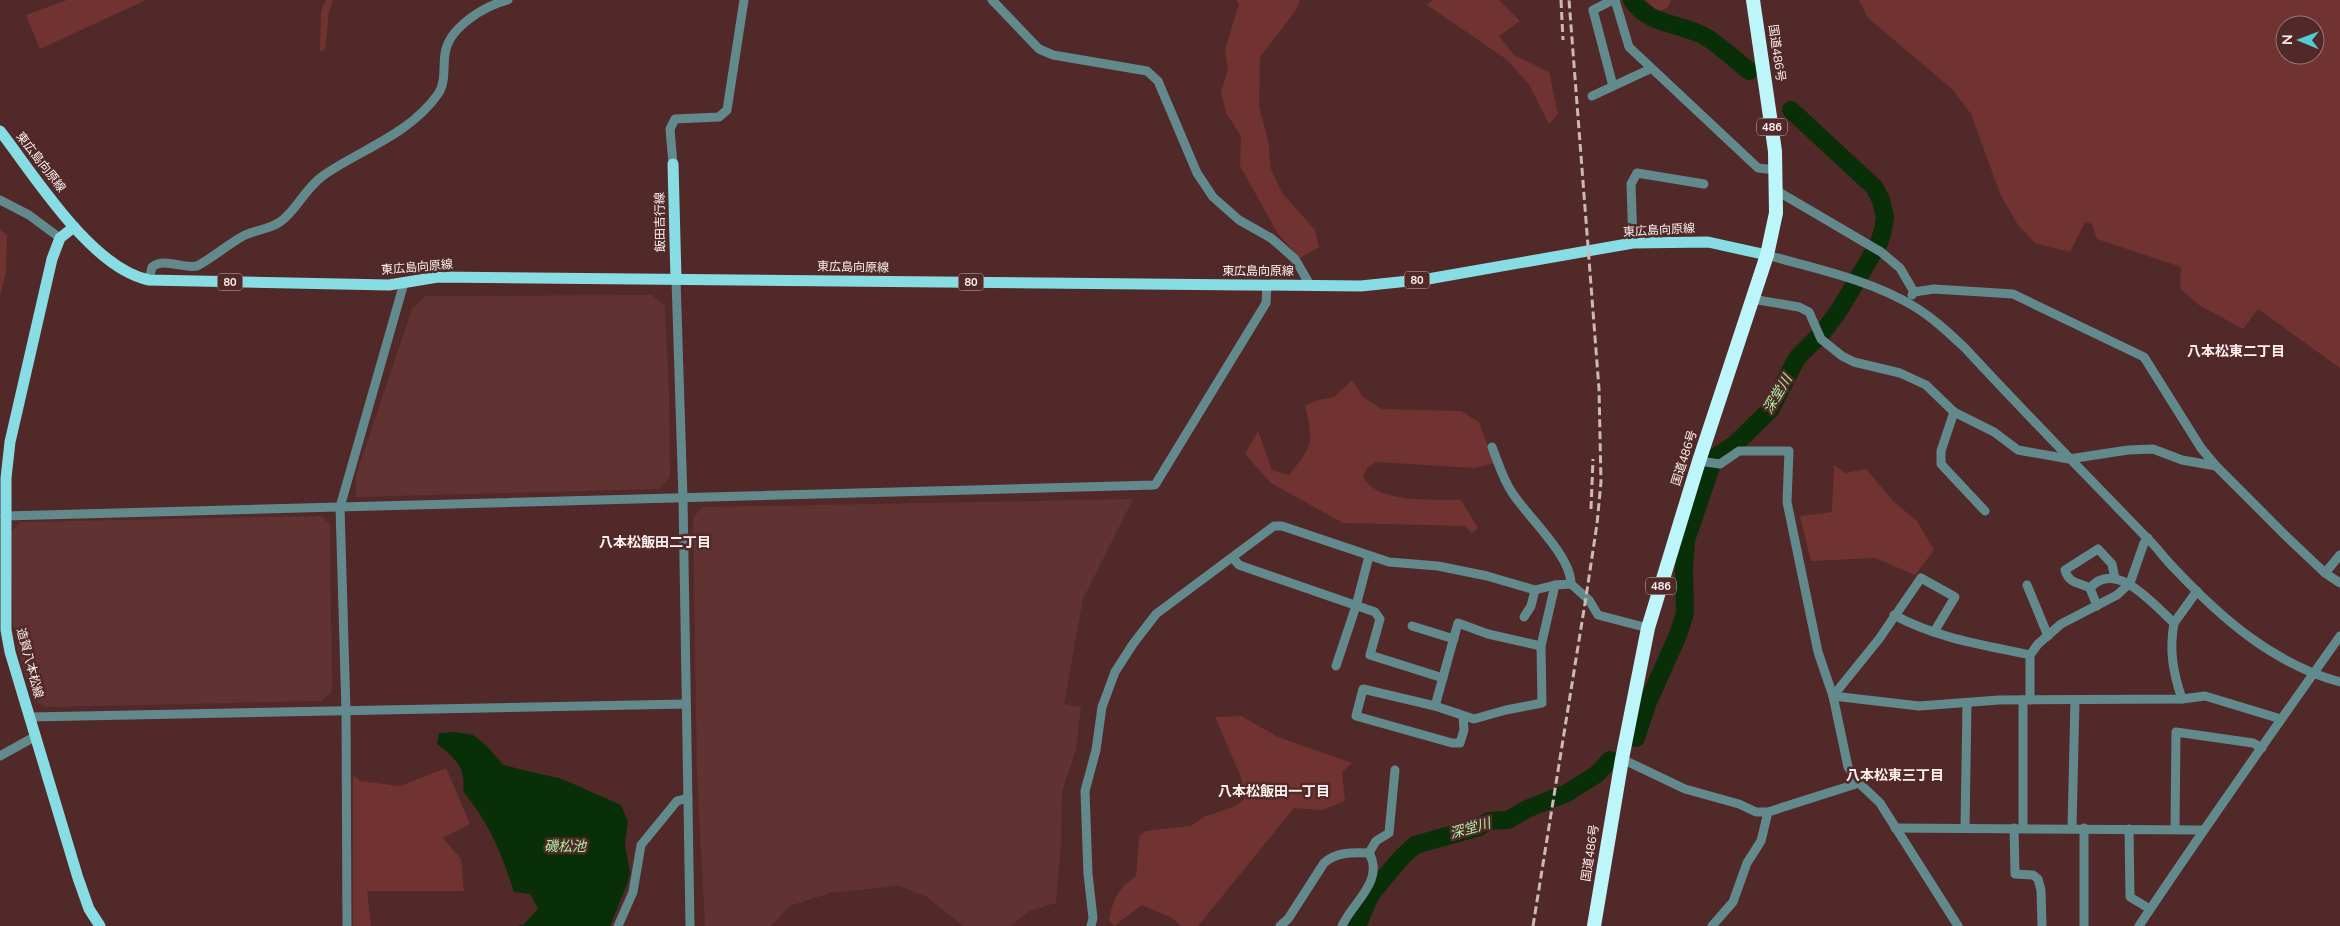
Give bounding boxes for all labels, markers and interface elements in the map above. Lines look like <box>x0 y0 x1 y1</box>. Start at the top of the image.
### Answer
north arrow <box>2275 15 2325 65</box>
street label: 国道486号 <box>1765 23 1789 83</box>
text: N <box>2278 34 2297 45</box>
road number: 486 <box>1757 118 1787 136</box>
street label: 東広島向原線 <box>13 129 69 195</box>
street label: 飯田吉行線 <box>651 192 669 252</box>
street label: 東広島向原線 <box>1623 220 1695 240</box>
street label: 東広島向原線 <box>380 256 454 278</box>
street label: 東広島向原線 <box>817 258 889 276</box>
street label: 東広島向原線 <box>1222 263 1294 279</box>
road number: 80 <box>1404 272 1430 288</box>
road number: 80 <box>218 274 242 290</box>
road number: 80 <box>958 274 984 290</box>
district label: 八本松東二丁目 <box>2187 342 2285 361</box>
water label: 深堂川 <box>1758 370 1797 417</box>
street label: 国道486号 <box>1667 428 1701 488</box>
district label: 八本松飯田二丁目 <box>599 533 711 552</box>
road number: 486 <box>1646 578 1676 594</box>
street label: 造賀八本松線 <box>13 626 47 700</box>
district label: 八本松東三丁目 <box>1846 766 1944 785</box>
district label: 八本松飯田一丁目 <box>1218 782 1330 801</box>
water label: 深堂川 <box>1447 813 1495 843</box>
street label: 国道486号 <box>1578 823 1602 883</box>
water label: 磯松池 <box>544 837 588 856</box>

